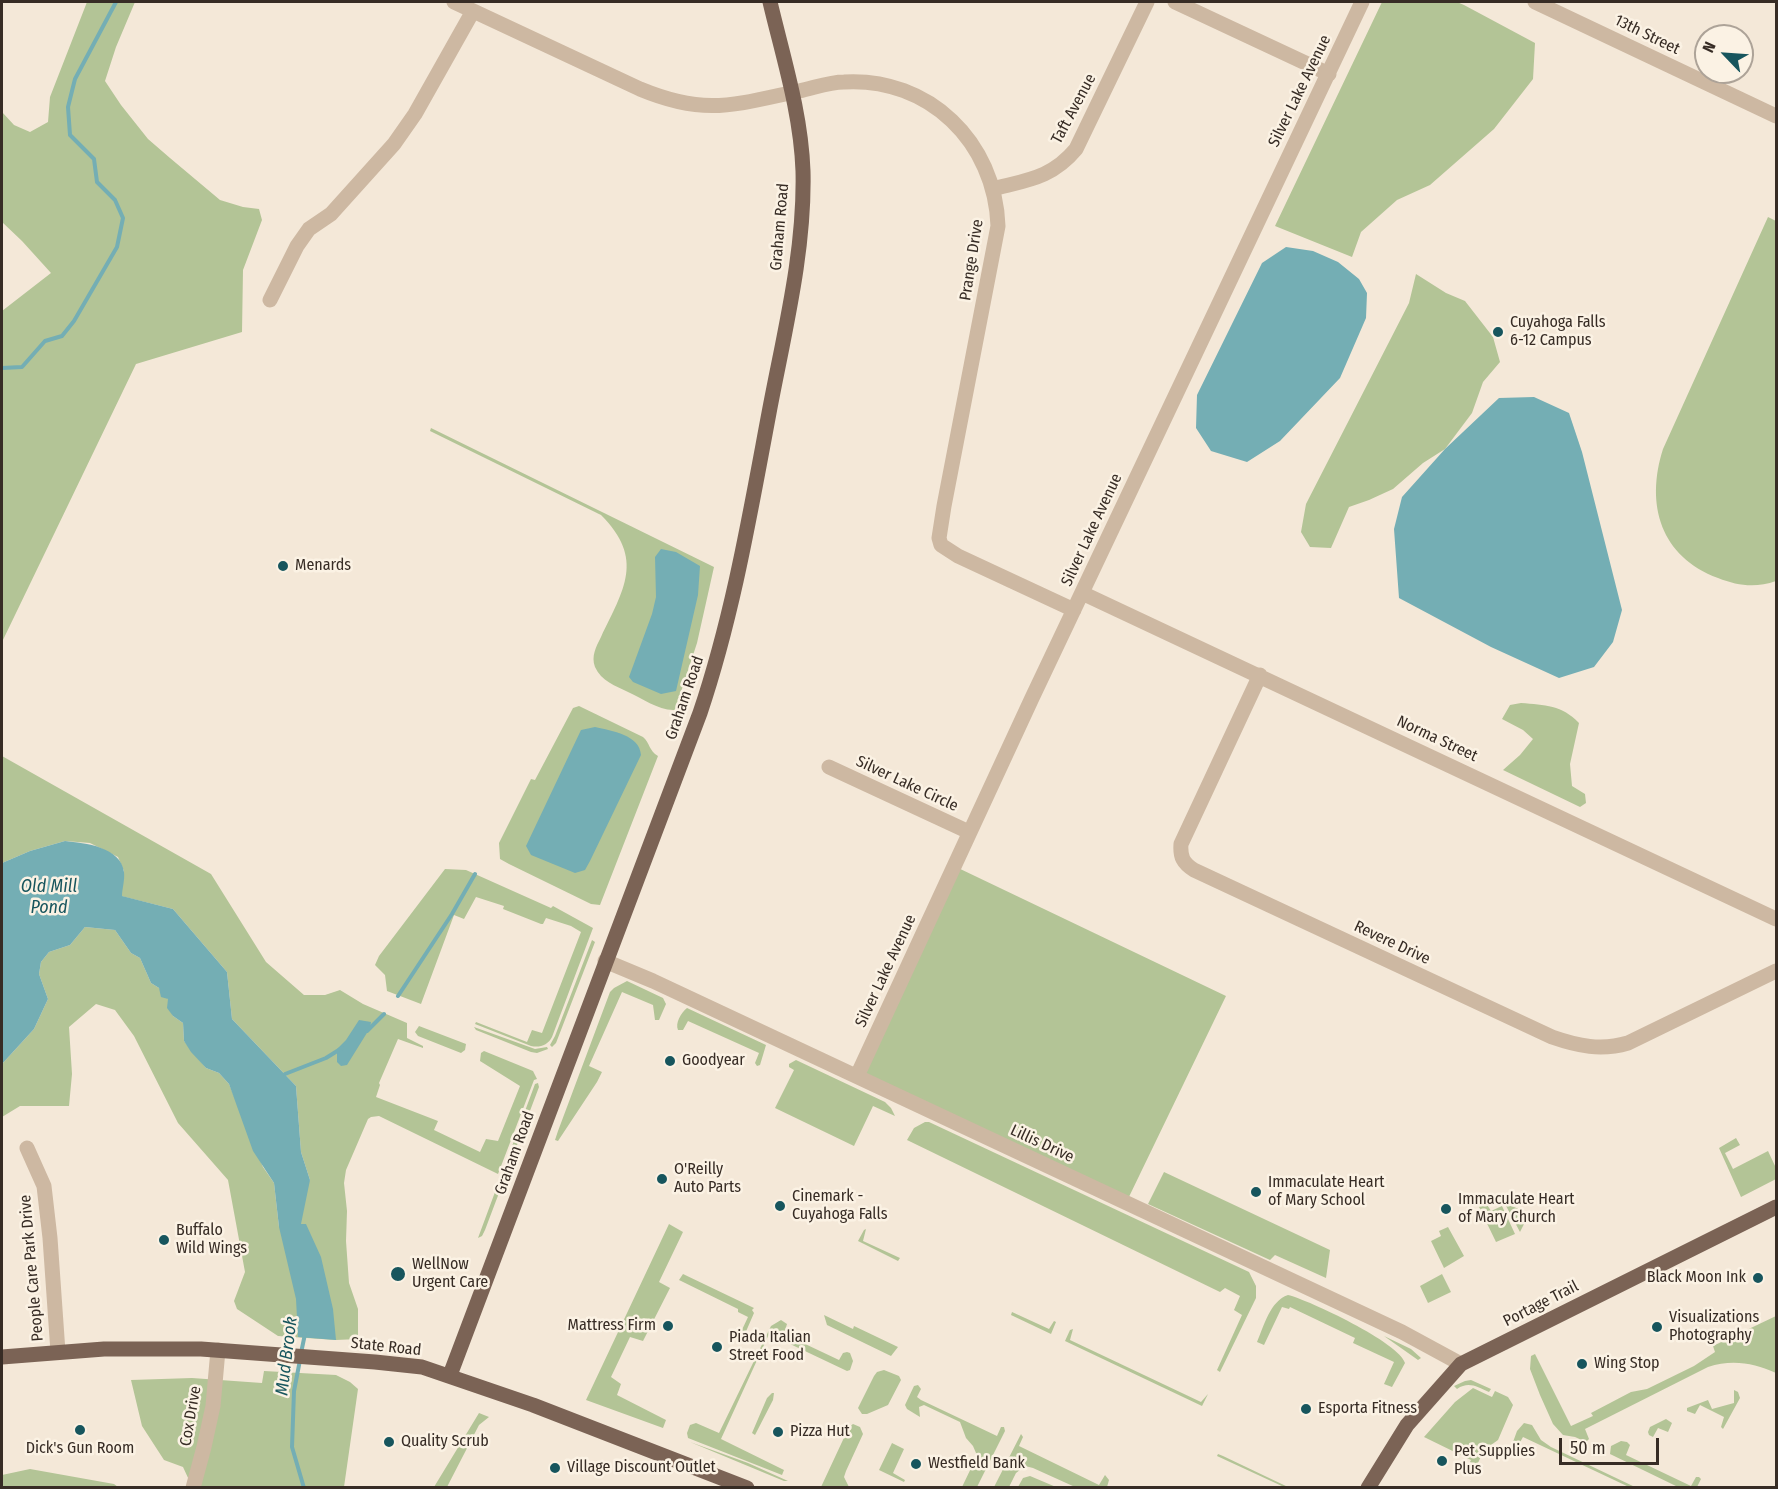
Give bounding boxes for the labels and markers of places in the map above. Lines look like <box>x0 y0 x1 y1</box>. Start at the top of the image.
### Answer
place label: Cuyahoga Falls 6-12 Campus <box>1510 313 1606 351</box>
marker: Cuyahoga Falls 6-12 Campus <box>1491 325 1505 339</box>
place label: Menards <box>295 556 351 576</box>
marker: Menards <box>276 559 290 573</box>
place label: Goodyear <box>682 1051 745 1071</box>
marker: Goodyear <box>663 1054 677 1068</box>
place label: O'Reilly Auto Parts <box>674 1160 741 1198</box>
marker: O'Reilly Auto Parts <box>655 1172 669 1186</box>
place label: Immaculate Heart of Mary School <box>1268 1173 1384 1211</box>
marker: Immaculate Heart of Mary School <box>1249 1185 1263 1199</box>
place label: Cinemark - Cuyahoga Falls <box>792 1187 888 1225</box>
place label: Immaculate Heart of Mary Church <box>1458 1190 1574 1228</box>
marker: Cinemark - Cuyahoga Falls <box>773 1199 787 1213</box>
marker: Immaculate Heart of Mary Church <box>1439 1202 1453 1216</box>
place label: Buffalo Wild Wings <box>176 1221 247 1259</box>
marker: Buffalo Wild Wings <box>157 1233 171 1247</box>
place label: WellNow Urgent Care <box>412 1255 488 1293</box>
marker: WellNow Urgent Care <box>389 1265 407 1283</box>
place label: Black Moon Ink <box>1647 1268 1746 1288</box>
marker: Black Moon Ink <box>1751 1271 1765 1285</box>
place label: Visualizations Photography <box>1669 1308 1759 1346</box>
place label: Mattress Firm <box>568 1316 656 1336</box>
marker: Mattress Firm <box>661 1319 675 1333</box>
marker: Visualizations Photography <box>1650 1320 1664 1334</box>
place label: Piada Italian Street Food <box>729 1328 811 1366</box>
marker: Piada Italian Street Food <box>710 1340 724 1354</box>
place label: Wing Stop <box>1594 1354 1660 1374</box>
marker: Wing Stop <box>1575 1357 1589 1371</box>
place label: Esporta Fitness <box>1318 1399 1417 1419</box>
marker: Esporta Fitness <box>1299 1402 1313 1416</box>
place label: Pizza Hut <box>790 1422 850 1442</box>
marker: Dick's Gun Room <box>73 1423 87 1437</box>
marker: Pizza Hut <box>771 1425 785 1439</box>
place label: Quality Scrub <box>401 1432 489 1452</box>
marker: Quality Scrub <box>382 1435 396 1449</box>
place label: Dick's Gun Room <box>26 1439 134 1459</box>
place label: Pet Supplies Plus <box>1454 1442 1535 1480</box>
place label: Westfield Bank <box>928 1454 1025 1474</box>
marker: Pet Supplies Plus <box>1435 1454 1449 1468</box>
marker: Westfield Bank <box>909 1457 923 1471</box>
place label: Village Discount Outlet <box>567 1458 716 1478</box>
marker: Village Discount Outlet <box>548 1461 562 1475</box>

